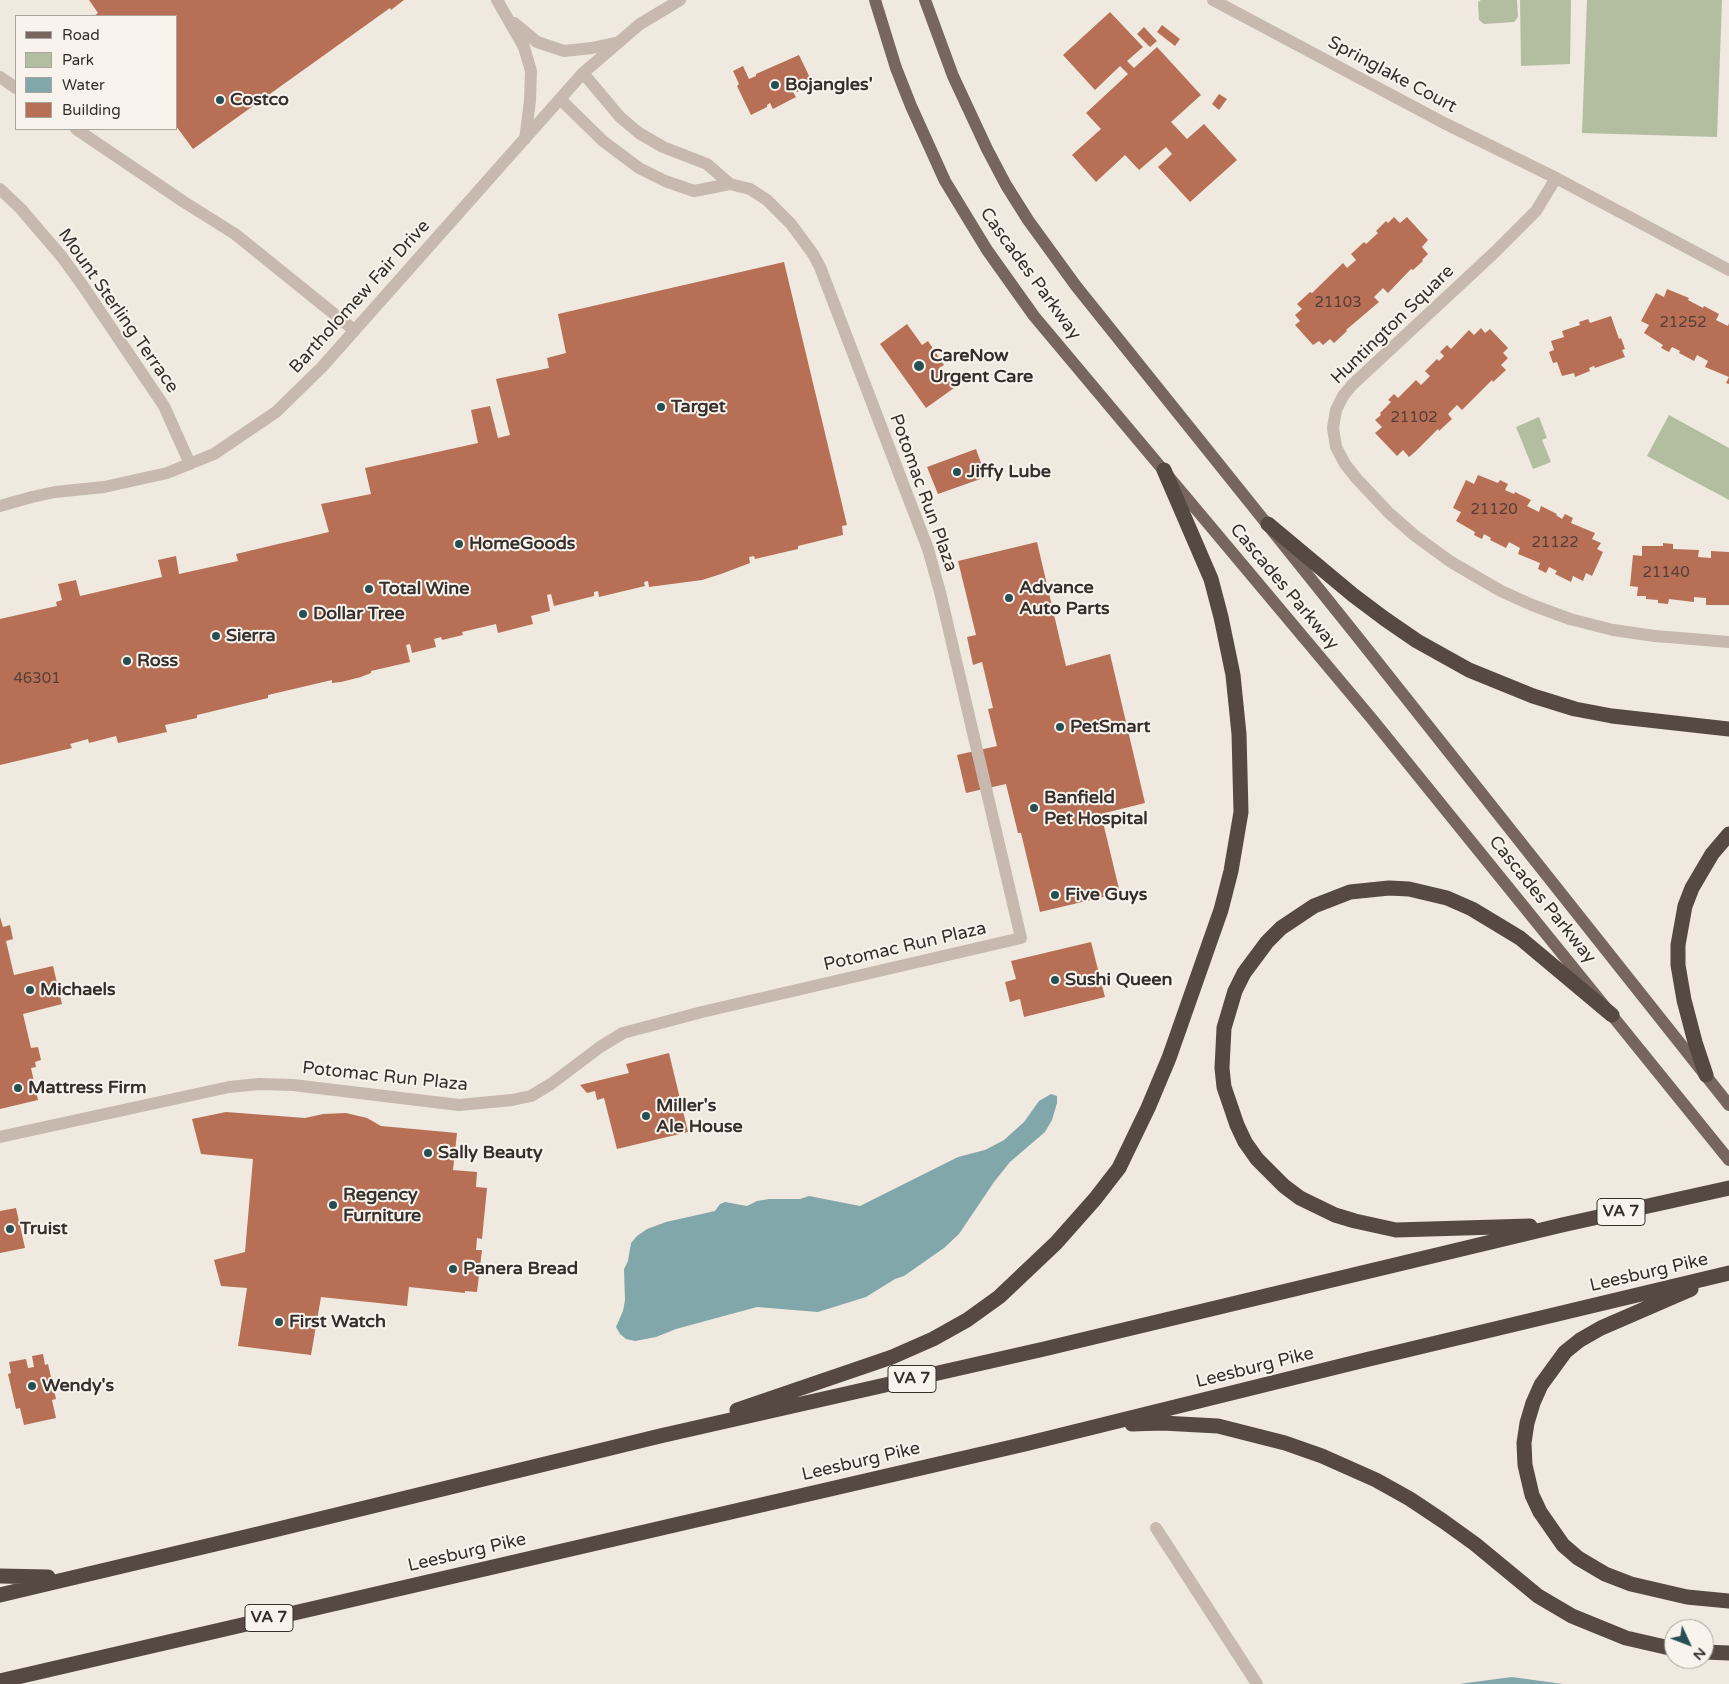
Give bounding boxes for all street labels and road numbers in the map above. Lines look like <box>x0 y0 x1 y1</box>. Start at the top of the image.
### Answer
street label: Springlake Court <box>1324 32 1460 118</box>
street label: Cascades Parkway <box>975 204 1085 344</box>
street label: Bartholomew Fair Drive <box>285 216 435 378</box>
street label: Mount Sterling Terrace <box>53 225 183 397</box>
street label: Huntington Square <box>1327 261 1459 389</box>
street label: Potomac Run Plaza <box>884 411 962 575</box>
street label: Cascades Parkway <box>1225 520 1343 654</box>
street label: Cascades Parkway <box>1484 832 1600 968</box>
street label: Potomac Run Plaza <box>821 918 989 976</box>
street label: Potomac Run Plaza <box>301 1058 469 1096</box>
road number: VA 7 <box>1597 1198 1645 1226</box>
street label: Leesburg Pike <box>1588 1249 1710 1297</box>
street label: Leesburg Pike <box>1194 1343 1316 1393</box>
road number: VA 7 <box>888 1366 936 1392</box>
street label: Leesburg Pike <box>800 1438 922 1486</box>
street label: Leesburg Pike <box>406 1529 528 1577</box>
road number: VA 7 <box>245 1605 293 1632</box>

